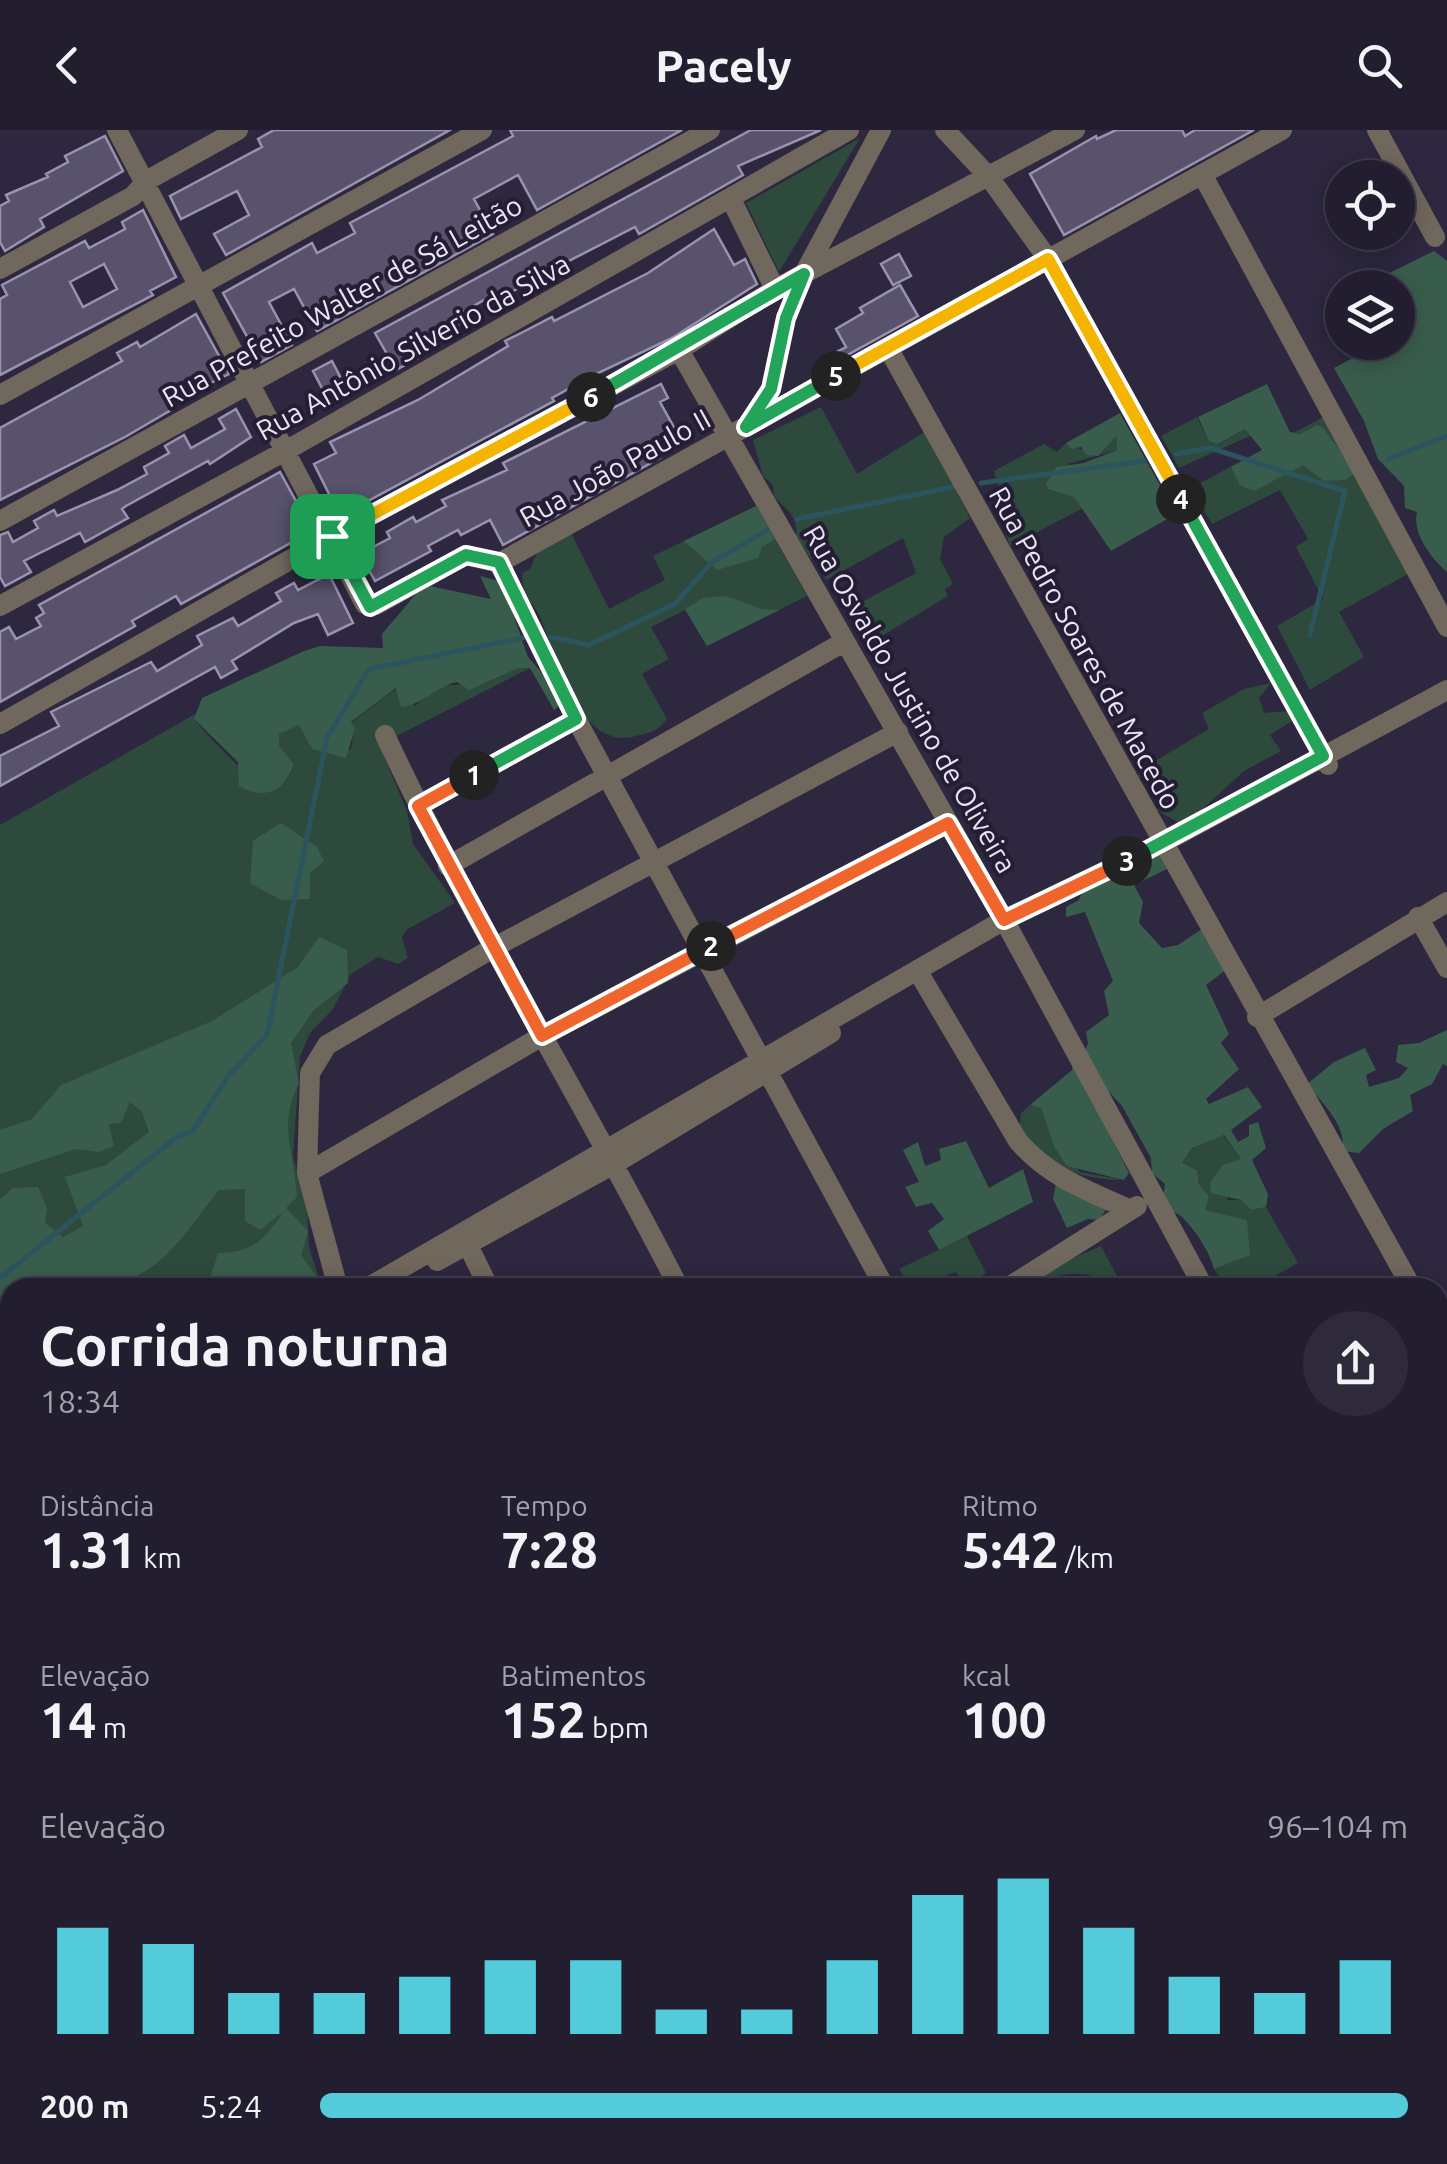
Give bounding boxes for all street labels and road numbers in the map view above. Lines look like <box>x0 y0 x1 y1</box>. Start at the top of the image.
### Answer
street label: Rua Prefeito Walter de Sá Leitão <box>157 189 527 413</box>
street label: Rua Antônio Silverio da Silva <box>251 247 575 446</box>
street label: Rua João Paulo II <box>514 402 715 533</box>
street label: Rua Pedro Soares de Macedo <box>984 481 1187 814</box>
street label: Rua Osvaldo Justino de Oliveira <box>798 519 1023 878</box>

